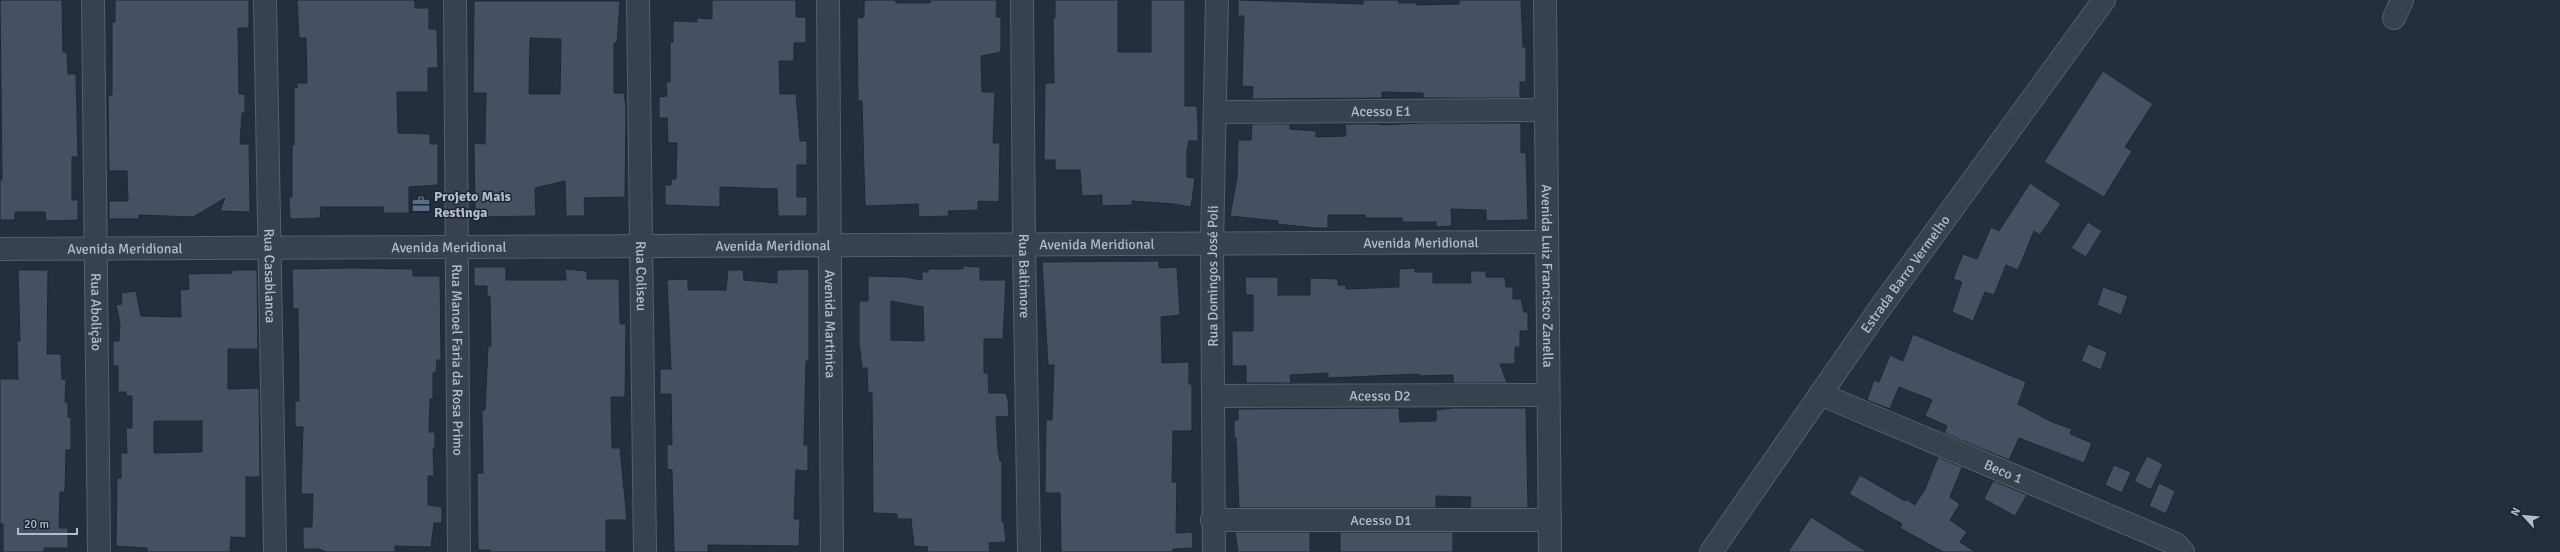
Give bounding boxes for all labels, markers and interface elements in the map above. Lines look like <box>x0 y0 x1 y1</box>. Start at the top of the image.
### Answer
street label: Acesso E1 <box>1351 103 1411 120</box>
street label: Avenida Luiz Francisco Zanella <box>1538 184 1556 368</box>
place label: Projeto Mais Restinga <box>434 188 511 221</box>
office icon: Projeto Mais Restinga <box>411 194 431 214</box>
street label: Rua Domingos José Poli <box>1204 205 1222 347</box>
street label: Estrada Barro Vermelho <box>1857 212 1954 337</box>
street label: Rua Casablanca <box>260 228 279 323</box>
street label: Rua Baltimore <box>1015 234 1033 318</box>
street label: Avenida Meridional <box>1363 234 1479 252</box>
street label: Avenida Meridional <box>1039 236 1155 253</box>
street label: Avenida Meridional <box>715 237 831 255</box>
street label: Avenida Meridional <box>391 239 507 256</box>
street label: Avenida Meridional <box>67 240 183 258</box>
street label: Rua Coliseu <box>632 241 650 311</box>
street label: Rua Manoel Faria da Rosa Primo <box>448 264 466 456</box>
street label: Avenida Martinica <box>821 270 839 378</box>
street label: Rua Abolição <box>87 273 105 351</box>
street label: Acesso D2 <box>1349 387 1411 405</box>
street label: Beco 1 <box>1981 456 2025 487</box>
north arrow <box>2504 496 2544 536</box>
text: N <box>2508 505 2523 518</box>
scale bar <box>18 510 77 536</box>
street label: Acesso D1 <box>1350 512 1412 529</box>
text: 20 m <box>24 517 49 532</box>

